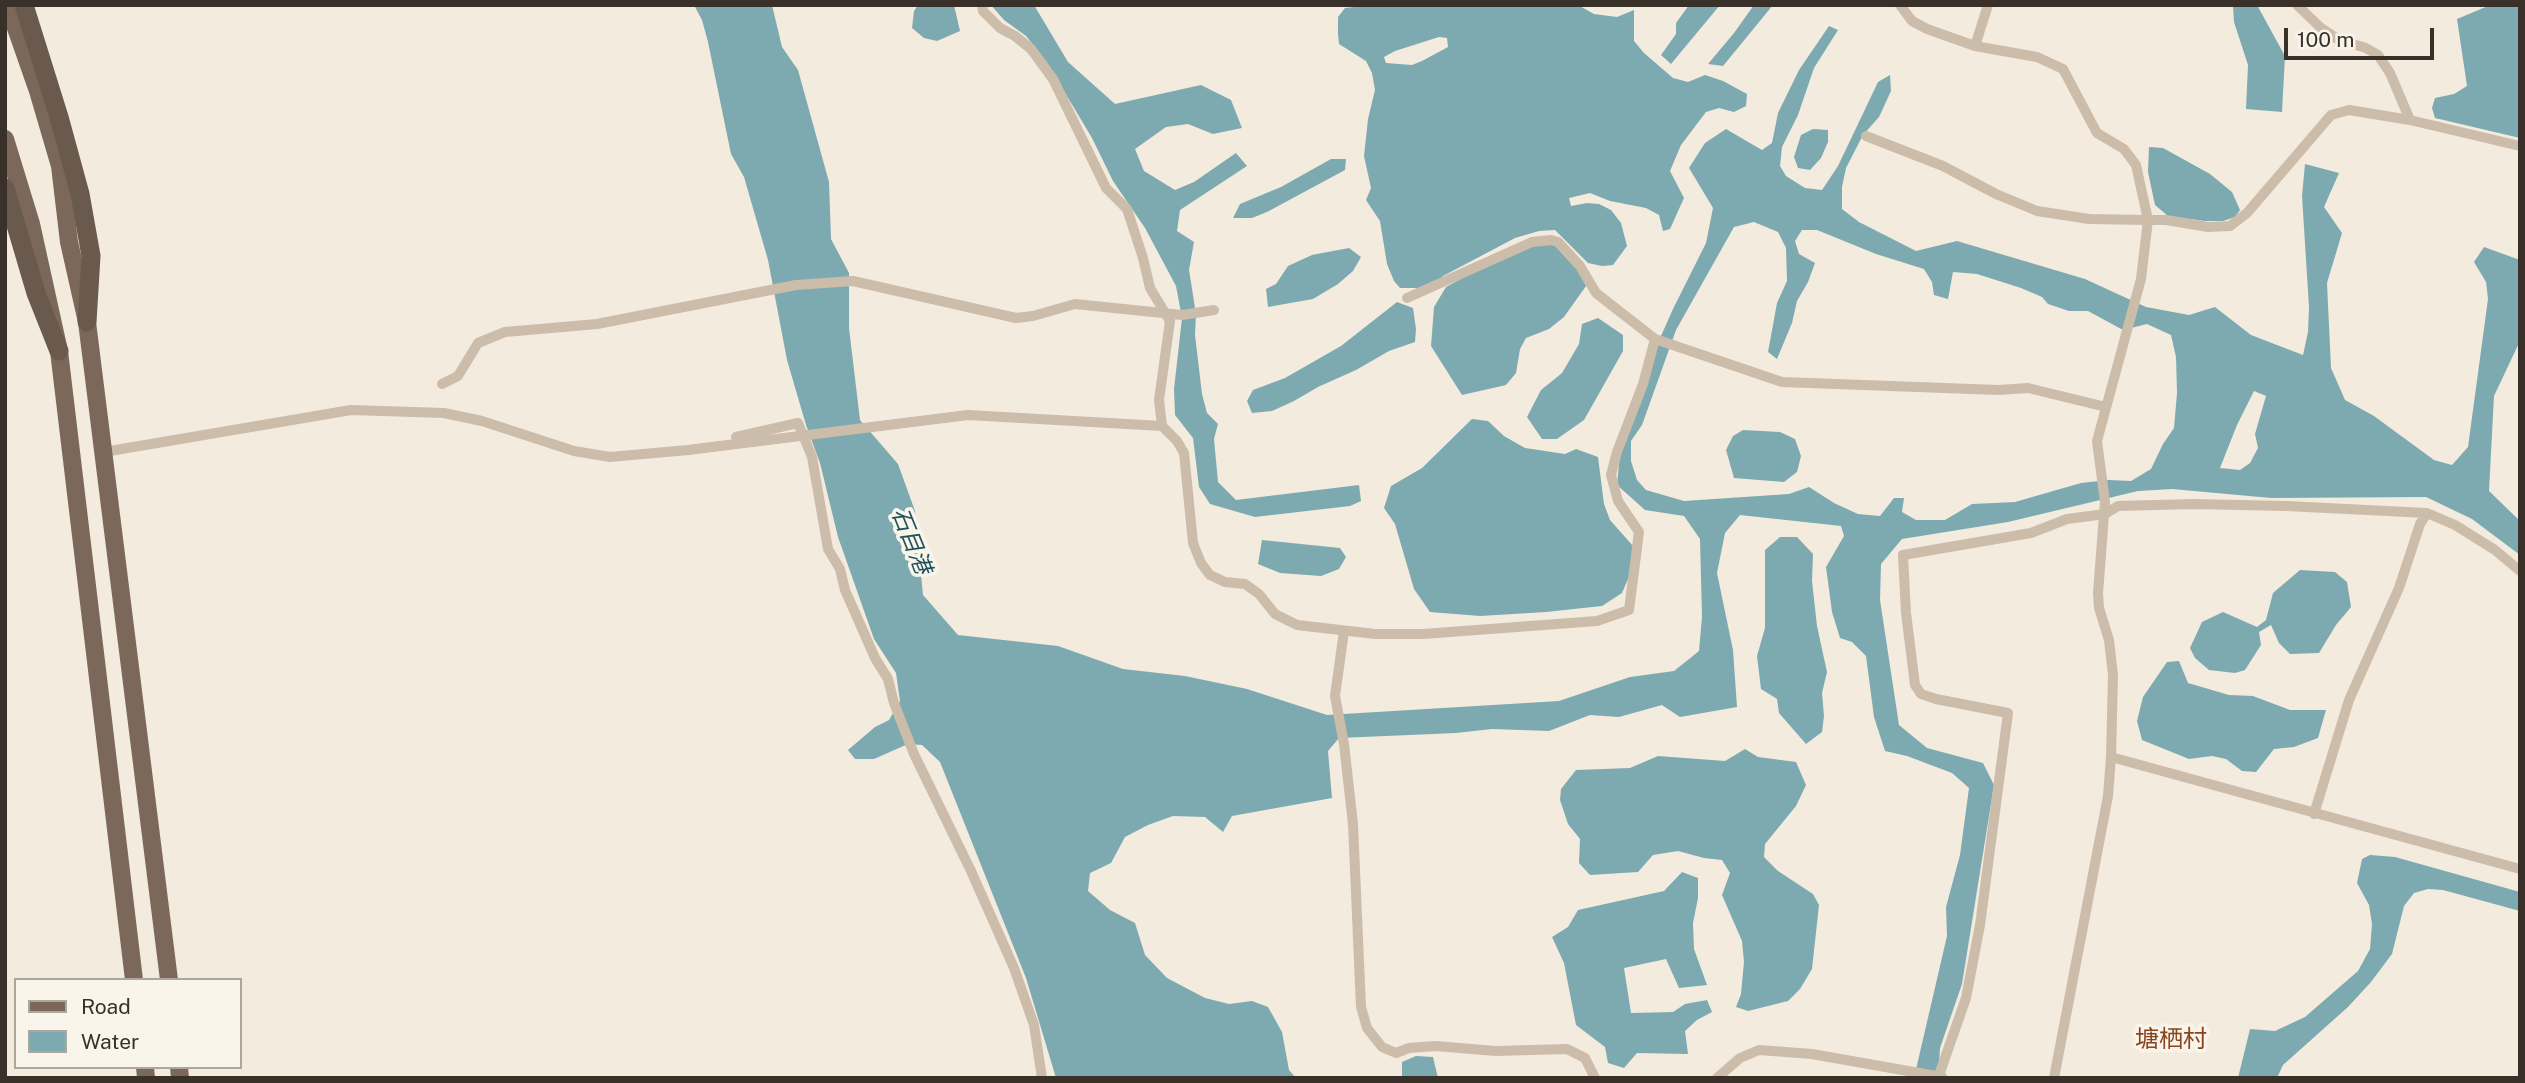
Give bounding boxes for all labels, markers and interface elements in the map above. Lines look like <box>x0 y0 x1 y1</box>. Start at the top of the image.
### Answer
scale bar <box>2287 14 2438 58</box>
text: 100 m <box>2297 27 2354 52</box>
water label: 石目港 <box>885 504 937 578</box>
legend <box>14 978 242 1069</box>
text: Road <box>81 994 131 1019</box>
district label: 塘栖村 <box>2135 1026 2207 1054</box>
text: Water <box>81 1029 139 1054</box>

